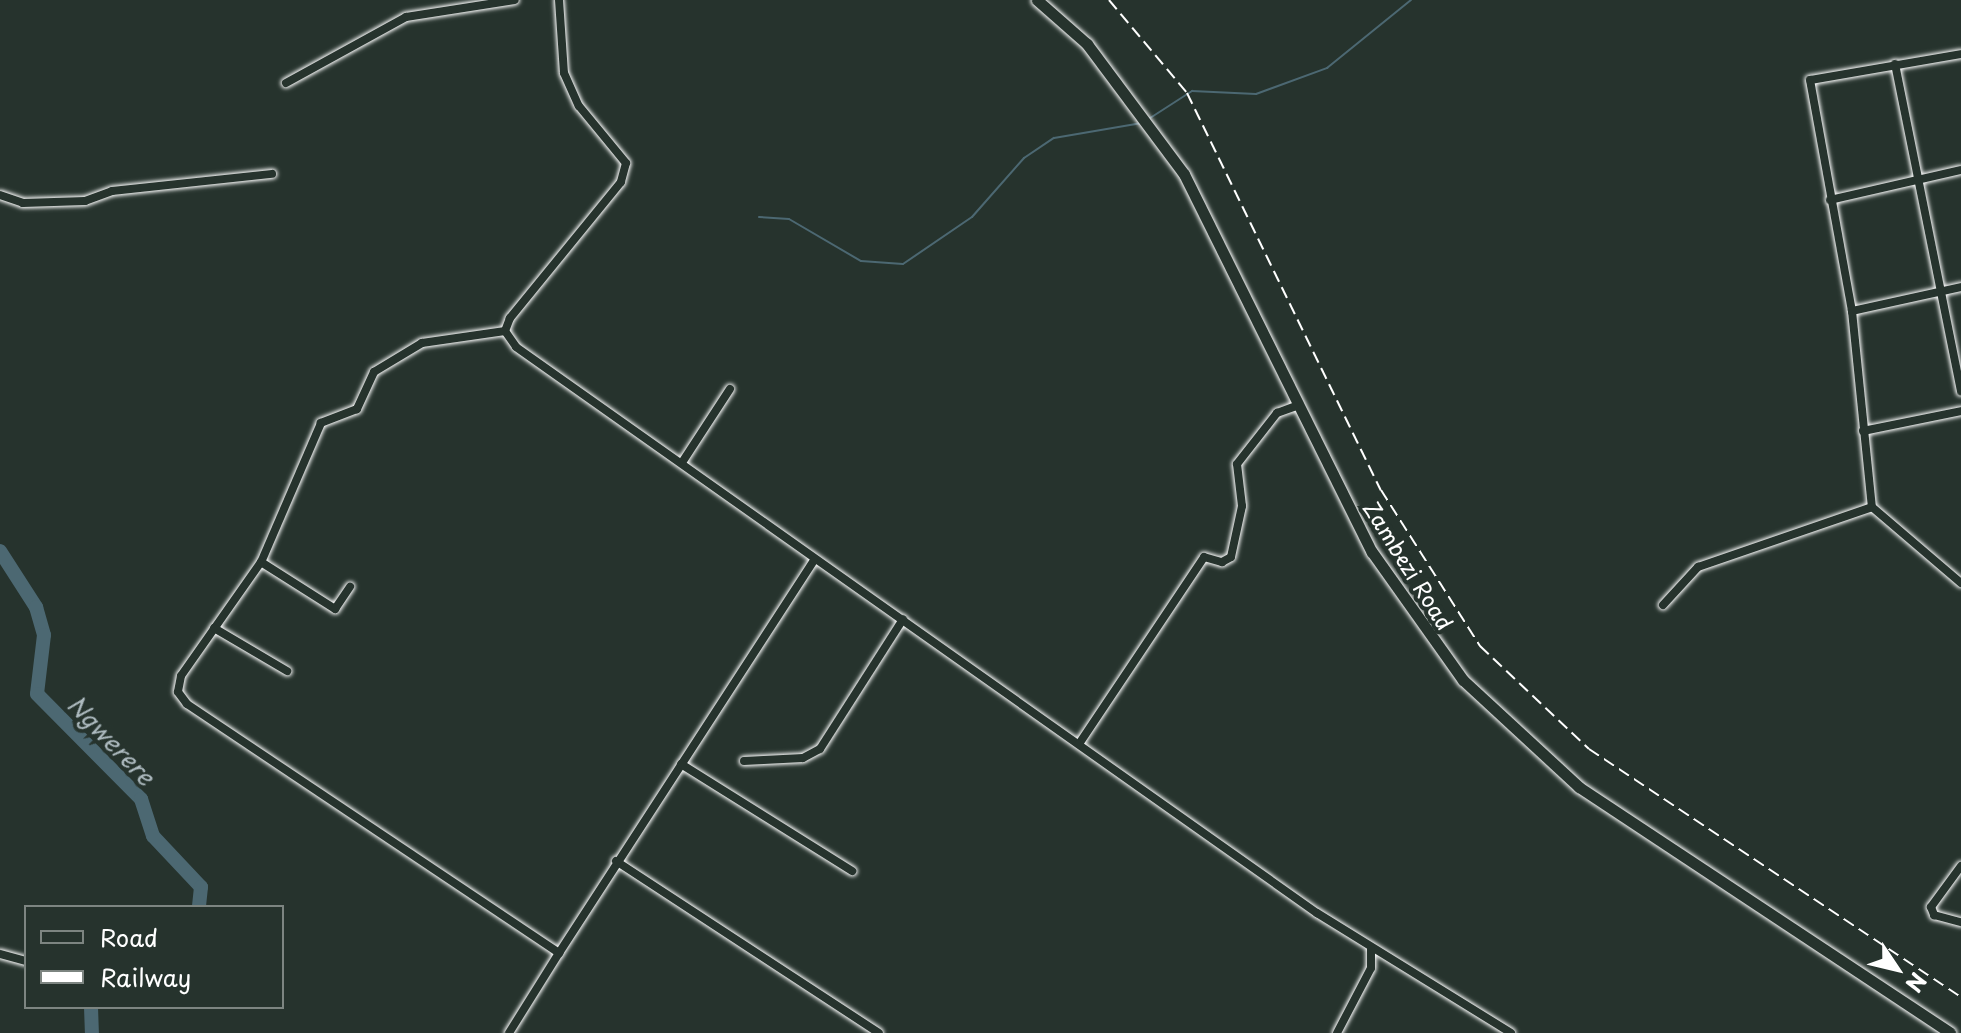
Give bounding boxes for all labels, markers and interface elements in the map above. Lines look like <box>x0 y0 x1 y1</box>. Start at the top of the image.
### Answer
street label: Zambezi Road <box>1358 495 1460 635</box>
water label: Ngwerere <box>61 689 161 791</box>
legend <box>24 905 284 1009</box>
text: Road <box>100 919 158 955</box>
north arrow <box>1857 929 1937 1009</box>
text: Railway <box>100 959 191 995</box>
text: N <box>1899 966 1936 1000</box>

